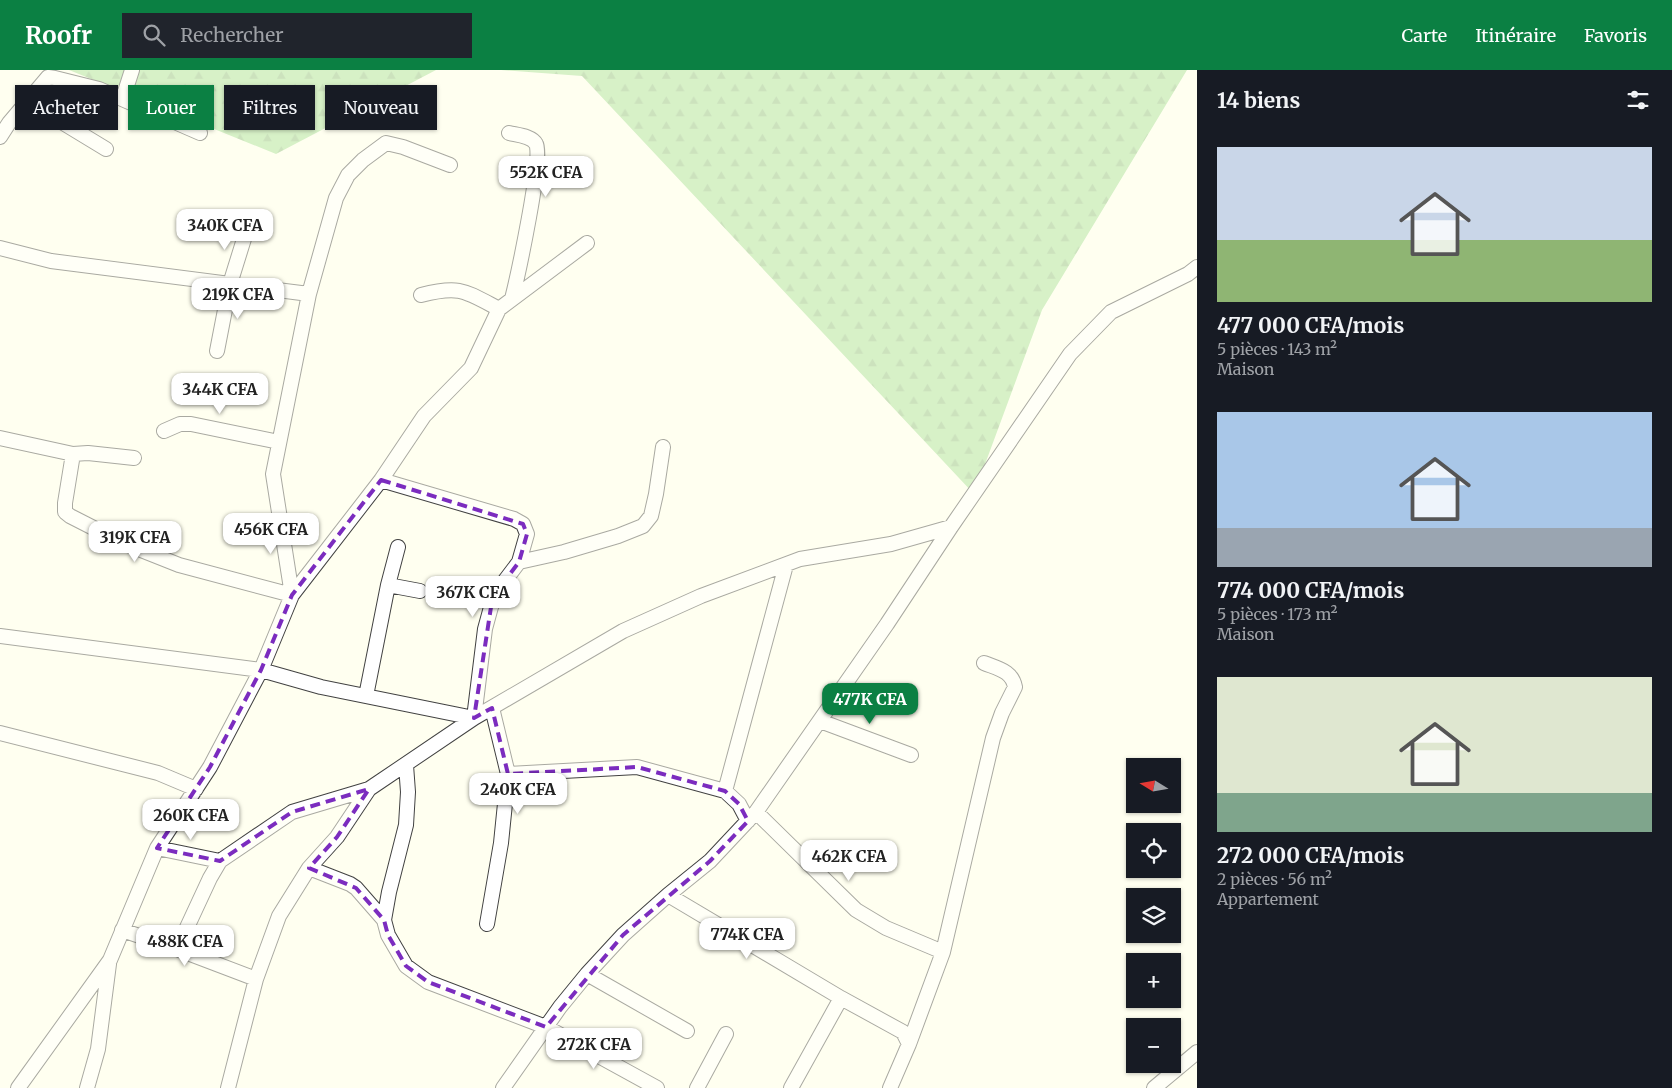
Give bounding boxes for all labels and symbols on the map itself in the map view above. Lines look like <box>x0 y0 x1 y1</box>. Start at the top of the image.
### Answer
pin: 552K CFA <box>494 156 598 198</box>
pin: 340K CFA <box>173 208 277 251</box>
pin: 219K CFA <box>186 278 290 320</box>
pin: 344K CFA <box>168 372 272 415</box>
pin: 456K CFA <box>219 512 323 555</box>
pin: 319K CFA <box>83 520 187 563</box>
pin: 367K CFA <box>421 576 525 618</box>
pin: 477K CFA <box>818 682 922 725</box>
north arrow <box>1126 758 1181 812</box>
pin: 240K CFA <box>466 772 570 815</box>
pin: 260K CFA <box>139 798 243 841</box>
pin: 462K CFA <box>797 840 901 882</box>
pin: 774K CFA <box>695 918 799 960</box>
pin: 488K CFA <box>133 924 237 967</box>
pin: 272K CFA <box>542 1028 646 1070</box>

